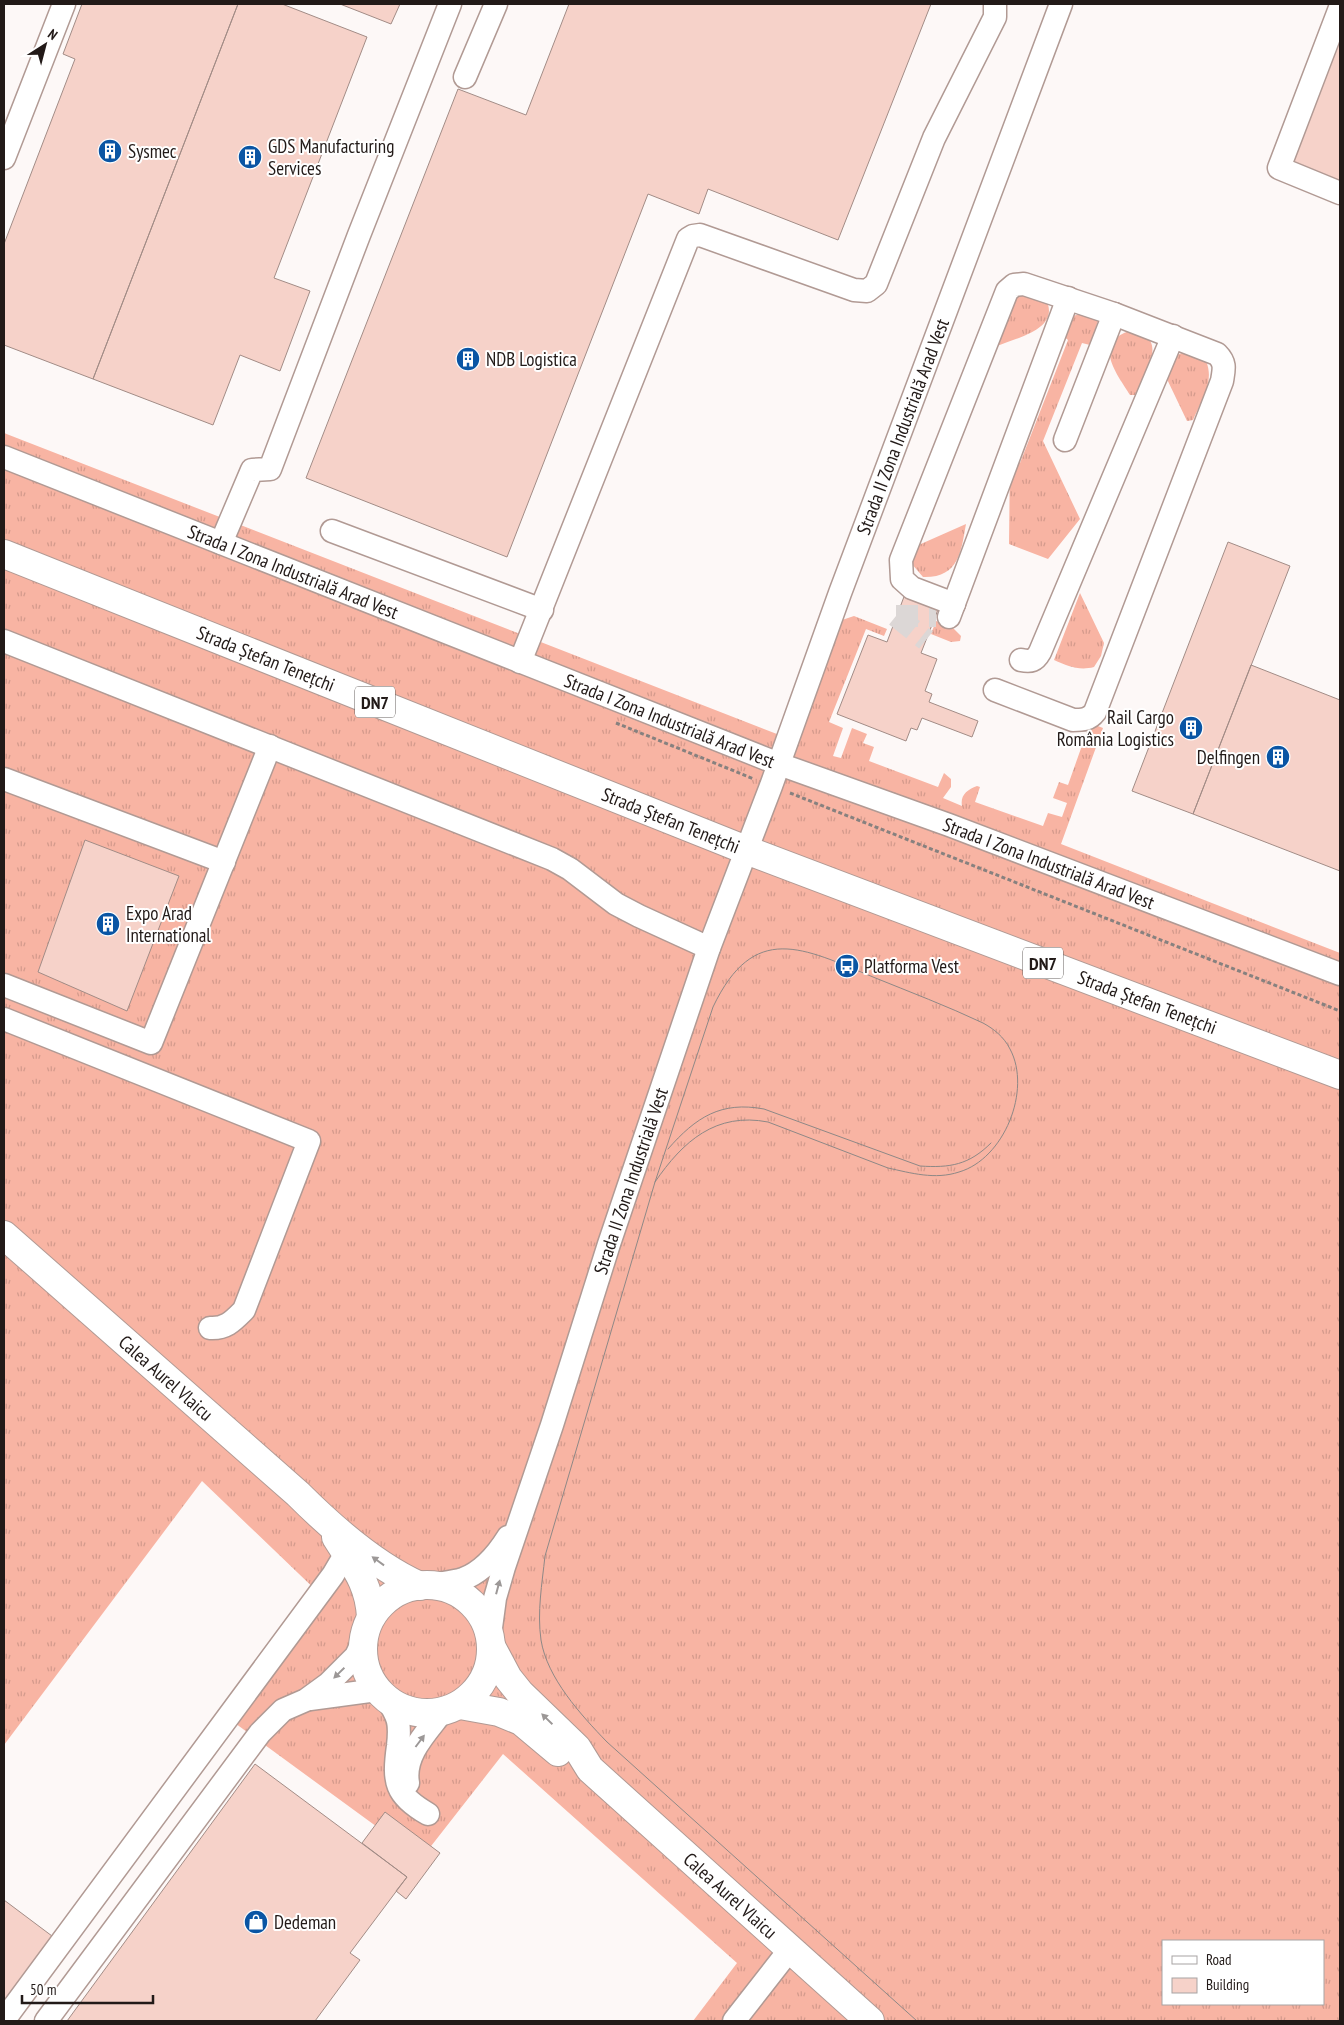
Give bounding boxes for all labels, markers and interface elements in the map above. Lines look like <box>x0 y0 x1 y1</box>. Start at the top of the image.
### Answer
north arrow <box>20 20 70 70</box>
text: N <box>44 25 61 44</box>
place label: GDS Manufacturing Services <box>268 134 394 180</box>
building icon: Sysmec <box>97 138 123 164</box>
place label: Sysmec <box>128 139 177 163</box>
building icon: GDS Manufacturing Services <box>237 144 263 170</box>
street label: Strada II Zona Industrială Arad Vest <box>851 314 954 538</box>
building icon: NDB Logistica <box>455 346 481 372</box>
place label: NDB Logistica <box>486 347 577 371</box>
street label: Strada I Zona Industrială Arad Vest <box>184 519 403 624</box>
street label: Strada Ștefan Tenețchi <box>193 620 338 697</box>
street label: Strada I Zona Industrială Arad Vest <box>561 668 779 773</box>
road number: DN7 <box>355 686 395 718</box>
place label: Rail Cargo România Logistics <box>1057 705 1174 751</box>
building icon: Rail Cargo România Logistics <box>1178 715 1204 741</box>
building icon: Delfingen <box>1265 744 1291 770</box>
place label: Delfingen <box>1197 745 1260 769</box>
street label: Strada Ștefan Tenețchi <box>598 782 743 858</box>
street label: Strada I Zona Industrială Arad Vest <box>940 812 1159 914</box>
place label: Expo Arad International <box>126 901 211 947</box>
building icon: Expo Arad International <box>95 911 121 937</box>
road number: DN7 <box>1023 948 1063 978</box>
bus stop icon: Platforma Vest <box>834 953 860 979</box>
place label: Platforma Vest <box>864 954 960 978</box>
street label: Strada Ștefan Tenețchi <box>1075 965 1220 1039</box>
street label: Strada II Zona Industrială Vest <box>588 1084 673 1277</box>
street label: Calea Aurel Vlaicu <box>114 1330 218 1426</box>
one-way arrow <box>371 1556 385 1566</box>
one-way arrow <box>495 1579 503 1594</box>
one-way arrow <box>334 1667 346 1679</box>
one-way arrow <box>542 1713 554 1725</box>
one-way arrow <box>415 1734 425 1748</box>
street label: Calea Aurel Vlaicu <box>679 1847 782 1944</box>
shop icon: Dedeman <box>243 1909 269 1935</box>
place label: Dedeman <box>274 1910 336 1934</box>
legend <box>1162 1940 1324 2005</box>
text: Road <box>1206 1950 1232 1969</box>
scale bar <box>22 1972 154 2004</box>
text: Building <box>1206 1975 1249 1994</box>
text: 50 m <box>30 1980 56 1999</box>

